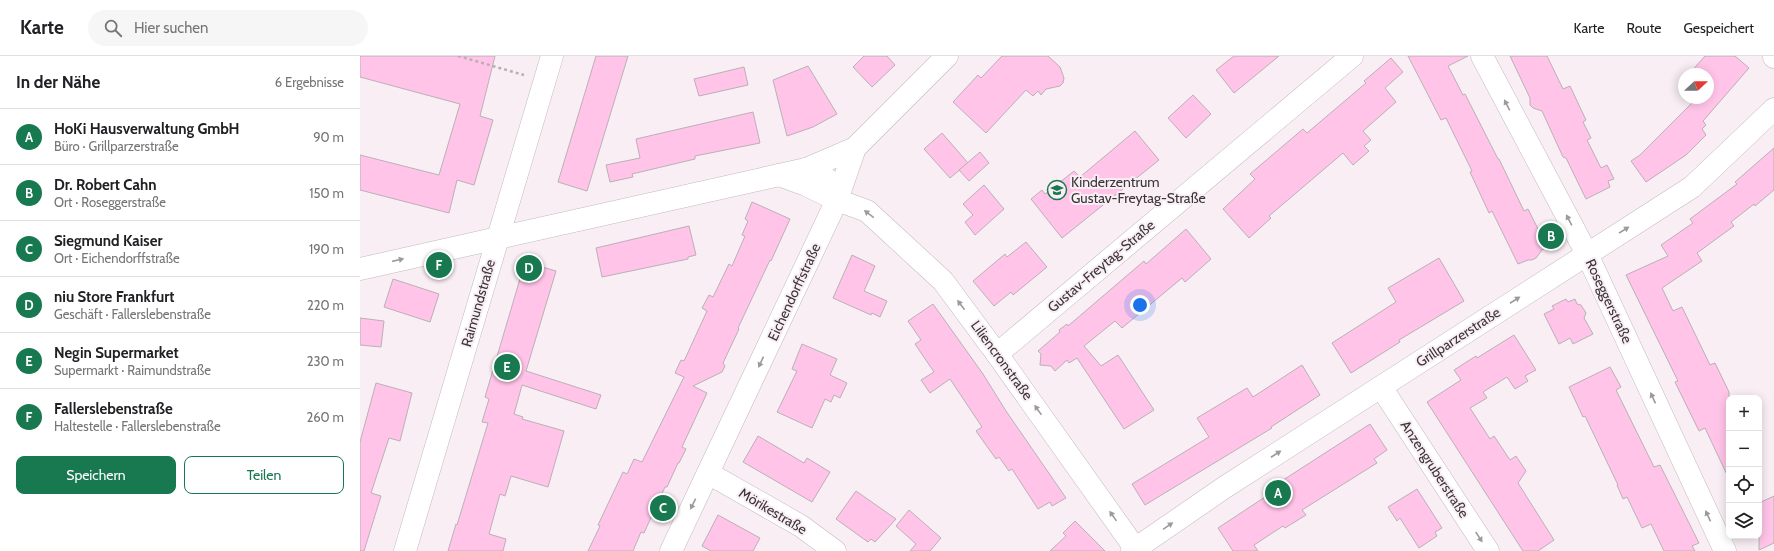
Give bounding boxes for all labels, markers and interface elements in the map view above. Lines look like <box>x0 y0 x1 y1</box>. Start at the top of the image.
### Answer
search box <box>88 10 368 46</box>
text: Karte <box>20 16 64 39</box>
icon: search <box>102 17 124 39</box>
text: Hier suchen <box>134 19 208 37</box>
text: Karte <box>1574 19 1604 37</box>
text: Route <box>1626 19 1662 37</box>
text: Gespeichert <box>1684 19 1754 37</box>
north arrow <box>1678 68 1714 104</box>
text: In der Nähe <box>16 72 100 92</box>
text: 6 Ergebnisse <box>275 74 344 90</box>
one-way arrow <box>1504 99 1511 111</box>
text: HoKi Hausverwaltung GmbH <box>54 120 240 138</box>
text: A <box>25 129 33 145</box>
text: 90 m <box>313 129 344 145</box>
text: Büro · Grillparzerstraße <box>54 138 179 154</box>
place label: Kinderzentrum Gustav-Freytag-Straße <box>1071 173 1206 207</box>
text: Dr. Robert Cahn <box>54 176 156 194</box>
school or university icon: Kinderzentrum Gustav-Freytag-Straße <box>1046 179 1068 201</box>
text: B <box>25 185 33 201</box>
text: 150 m <box>309 185 344 201</box>
text: Ort · Roseggerstraße <box>54 194 166 210</box>
one-way arrow <box>864 210 875 218</box>
one-way arrow <box>1565 214 1572 225</box>
street label: Gustav-Freytag-Straße <box>1044 216 1158 316</box>
pin: B <box>1538 221 1564 251</box>
one-way arrow <box>1618 226 1630 233</box>
text: Siegmund Kaiser <box>54 232 162 250</box>
street label: Eichendorffstraße <box>763 240 825 344</box>
text: C <box>25 241 33 257</box>
text: 190 m <box>309 241 344 257</box>
text: Ort · Eichendorffstraße <box>54 250 180 266</box>
pin: F <box>426 250 452 280</box>
pin: D <box>516 253 542 283</box>
street label: Roseggerstraße <box>1582 256 1636 346</box>
one-way arrow <box>392 257 404 263</box>
street label: Raimundstraße <box>457 257 499 349</box>
text: niu Store Frankfurt <box>54 288 174 306</box>
your location <box>1130 295 1150 315</box>
text: D <box>24 297 34 313</box>
text: 220 m <box>307 297 344 313</box>
one-way arrow <box>1509 297 1521 304</box>
one-way arrow <box>957 299 965 310</box>
street label: Grillparzerstraße <box>1412 303 1504 371</box>
text: Geschäft · Fallerslebenstraße <box>54 306 211 322</box>
street label: Liliencronstraße <box>967 317 1037 403</box>
text: Negin Supermarket <box>54 344 179 362</box>
pin: E <box>494 352 520 382</box>
text: E <box>25 353 33 369</box>
text: 230 m <box>307 353 344 369</box>
one-way arrow <box>758 356 764 367</box>
text: Supermarkt · Raimundstraße <box>54 362 211 378</box>
one-way arrow <box>1650 392 1656 404</box>
map controls <box>1726 395 1762 539</box>
button: + <box>1726 395 1762 431</box>
text: Fallerslebenstraße <box>54 400 173 418</box>
one-way arrow <box>1034 405 1042 415</box>
text: F <box>26 409 32 425</box>
text: 260 m <box>306 409 344 425</box>
street label: Anzengruberstraße <box>1397 417 1473 521</box>
text: Haltestelle · Fallerslebenstraße <box>54 418 221 434</box>
button: − <box>1726 431 1762 467</box>
one-way arrow <box>1270 451 1282 458</box>
button: Speichern <box>16 456 176 494</box>
button: Teilen <box>184 456 344 494</box>
button: locate <box>1726 467 1762 503</box>
pin: A <box>1265 478 1291 508</box>
street label: Mörikestraße <box>736 484 810 538</box>
pin: C <box>650 493 676 523</box>
one-way arrow <box>690 499 696 510</box>
button: layers <box>1726 503 1762 539</box>
one-way arrow <box>1704 510 1711 522</box>
one-way arrow <box>1109 511 1117 521</box>
one-way arrow <box>1163 522 1173 530</box>
one-way arrow <box>1475 531 1483 542</box>

